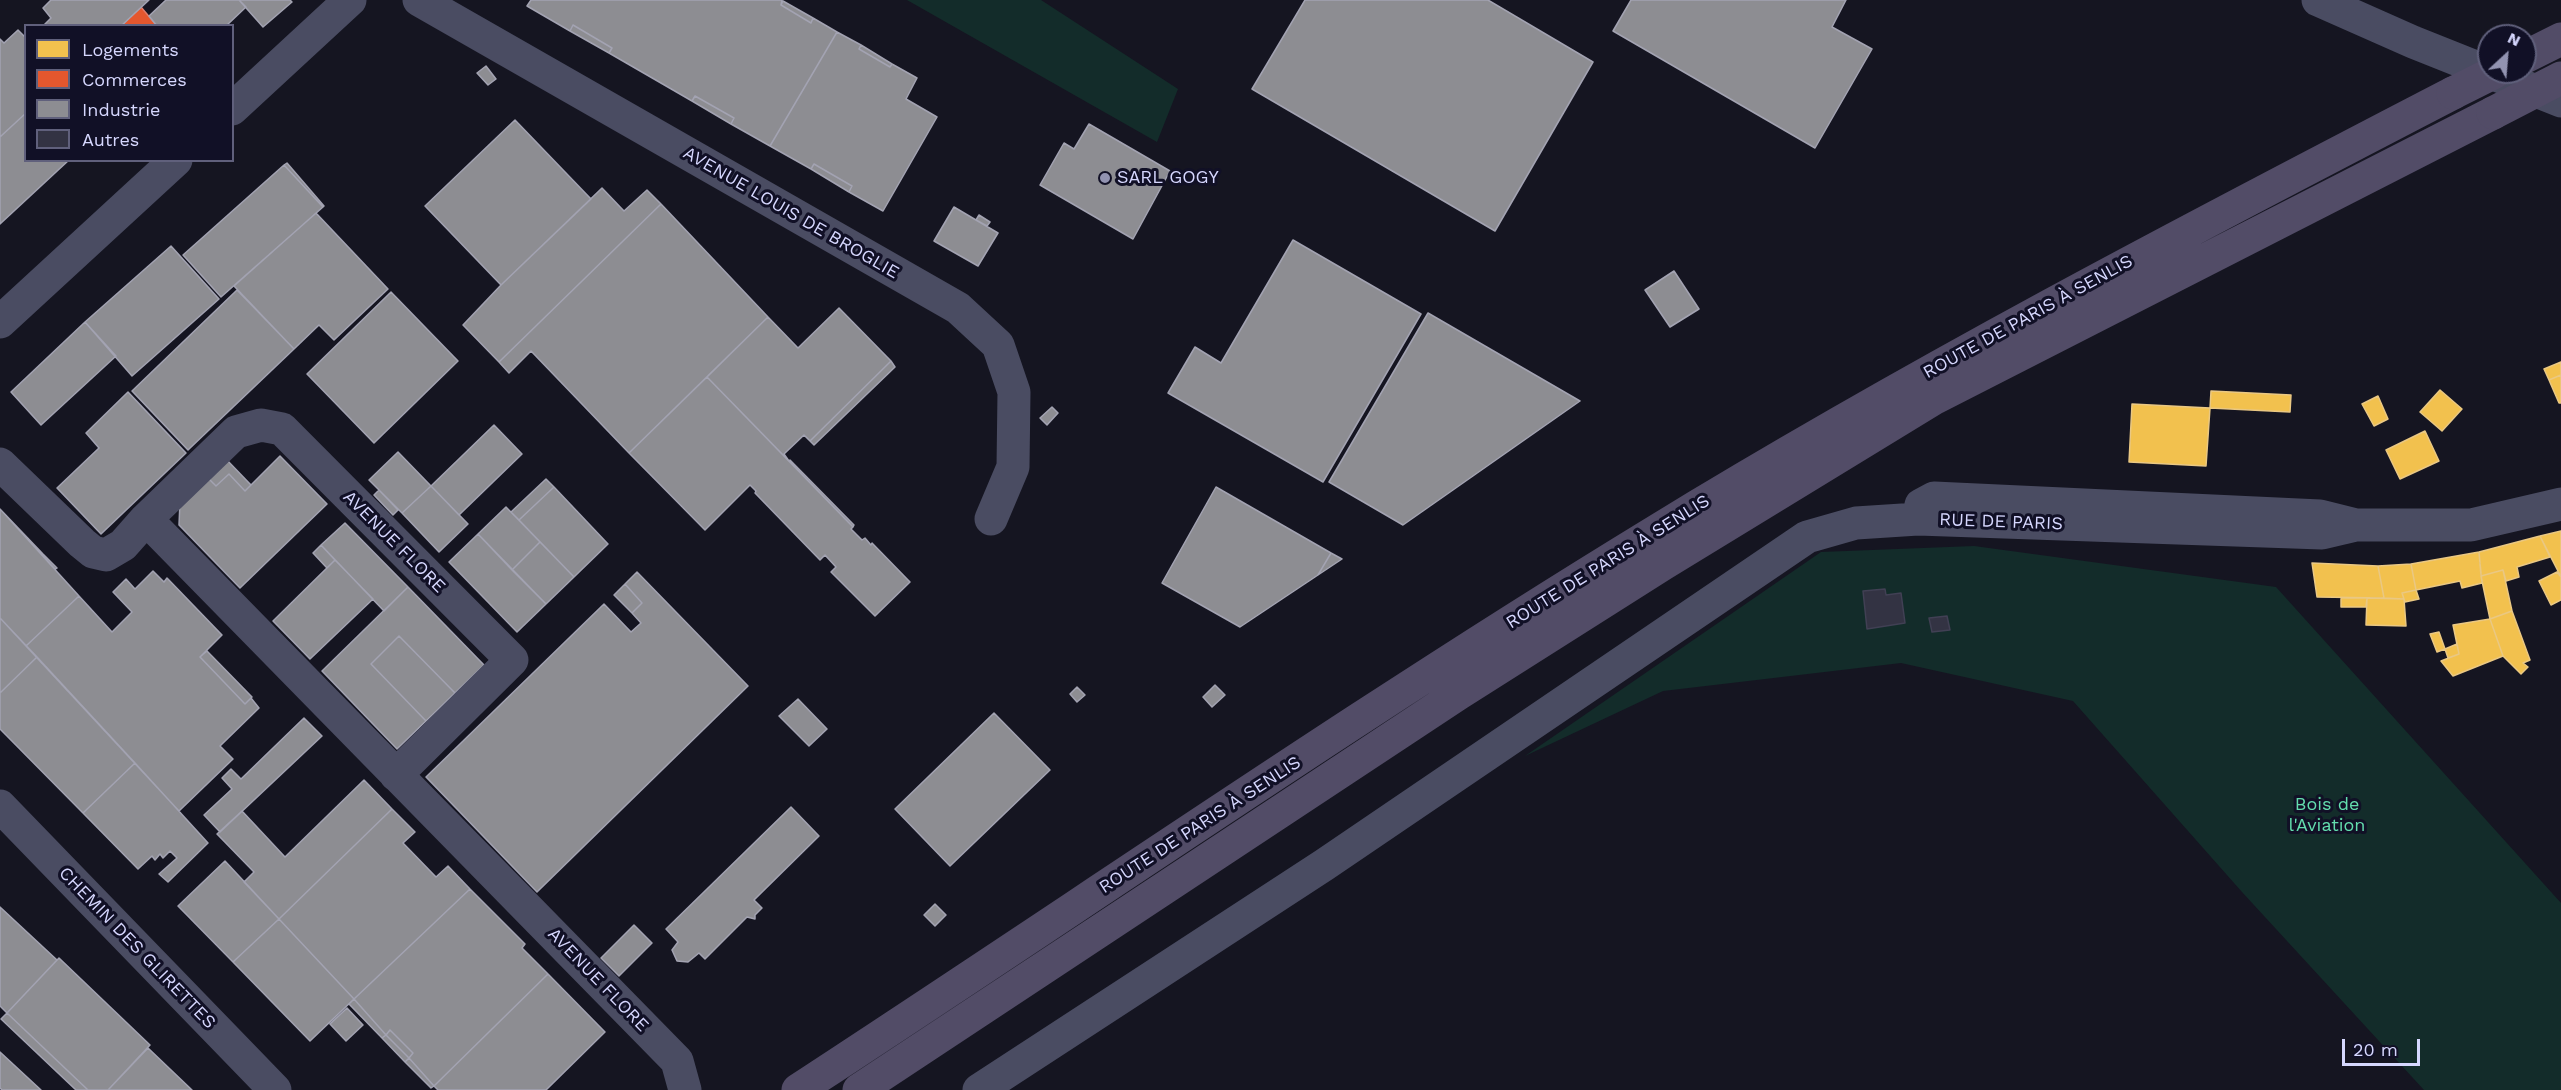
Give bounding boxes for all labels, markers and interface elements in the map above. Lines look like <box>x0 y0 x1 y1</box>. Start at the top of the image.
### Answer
legend <box>24 24 234 162</box>
north arrow <box>2477 24 2537 84</box>
text: N <box>2505 28 2524 50</box>
text: Logements <box>82 39 179 60</box>
text: Commerces <box>82 69 187 90</box>
text: Industrie <box>82 99 160 120</box>
text: Autres <box>82 129 139 150</box>
street label: AVENUE LOUIS DE BROGLIE <box>679 142 903 284</box>
place label: SARL GOGY <box>1117 167 1219 189</box>
marker: SARL GOGY <box>1098 171 1112 185</box>
street label: ROUTE DE PARIS À SENLIS <box>1920 250 2136 384</box>
street label: AVENUE FLORE <box>338 486 450 598</box>
street label: ROUTE DE PARIS À SENLIS <box>1502 490 1714 634</box>
street label: RUE DE PARIS <box>1939 509 2063 535</box>
street label: ROUTE DE PARIS À SENLIS <box>1095 752 1305 898</box>
park label: Bois de l'Aviation <box>2288 794 2366 836</box>
street label: CHEMIN DES GLIRETTES <box>54 863 220 1033</box>
street label: AVENUE FLORE <box>543 924 653 1036</box>
scale bar <box>2345 1027 2423 1065</box>
text: 20 m <box>2353 1039 2398 1060</box>

